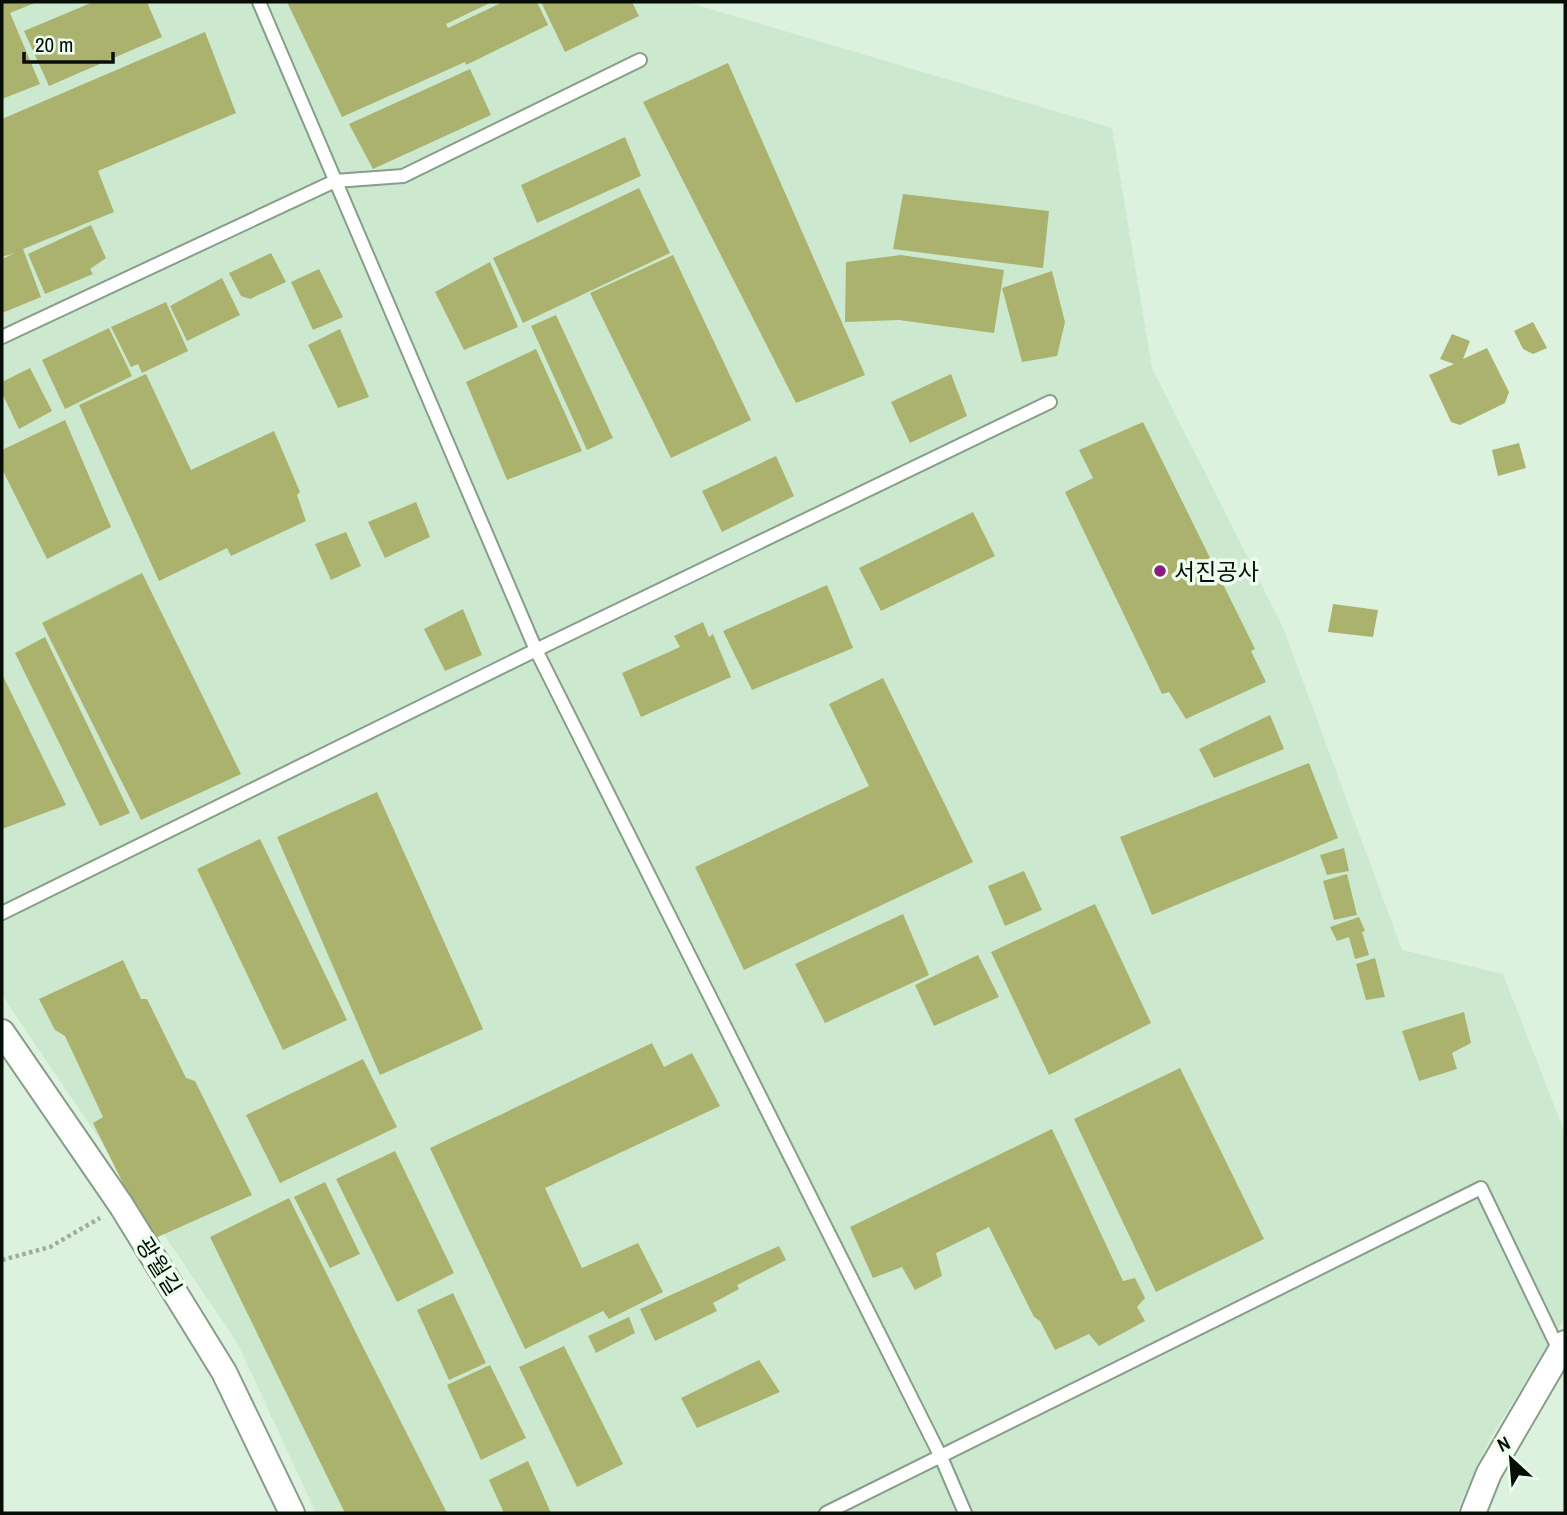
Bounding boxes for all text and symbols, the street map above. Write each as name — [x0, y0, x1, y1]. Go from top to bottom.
scale bar — [24, 21, 114, 65]
text: 20 m — [35, 30, 73, 59]
place label: 서진공사 — [1174, 556, 1259, 587]
marker: 서진공사 — [1152, 563, 1168, 579]
street label: 광월길 — [129, 1231, 189, 1301]
north arrow — [1476, 1424, 1546, 1494]
text: N — [1493, 1430, 1514, 1458]

